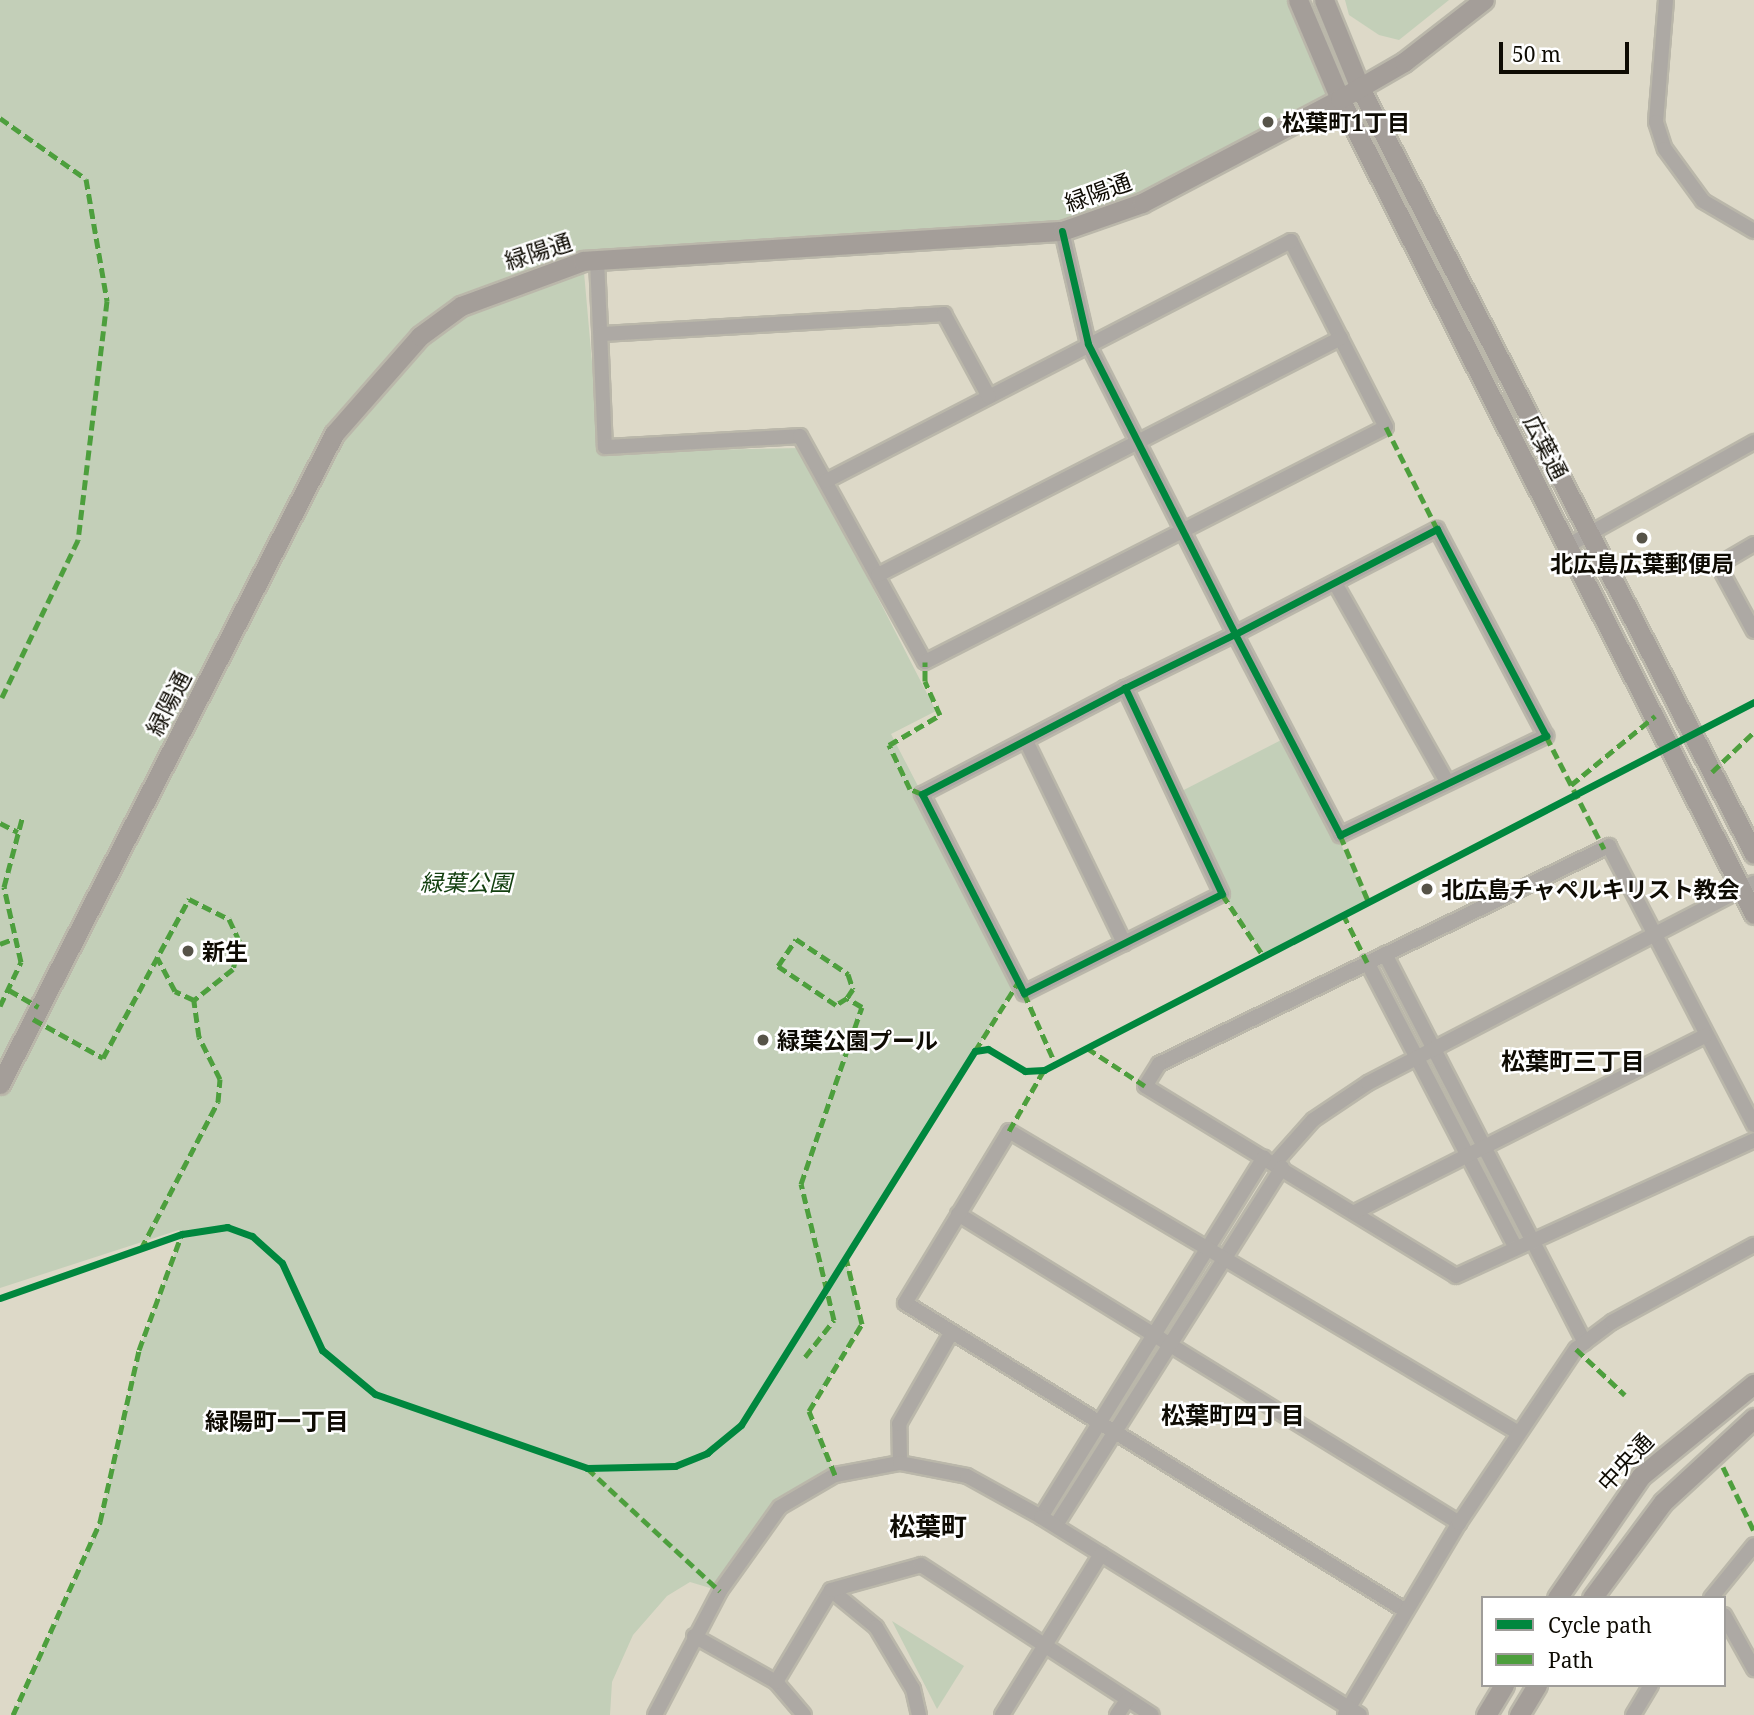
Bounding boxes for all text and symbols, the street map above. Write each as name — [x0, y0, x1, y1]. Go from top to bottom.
scale bar — [1502, 28, 1632, 72]
text: 50 m — [1512, 40, 1561, 68]
place label: 松葉町1丁目 — [1282, 108, 1410, 136]
marker: 松葉町1丁目 — [1260, 114, 1276, 130]
street label: 緑陽通 — [1061, 167, 1135, 217]
street label: 緑陽通 — [501, 227, 575, 275]
street label: 広葉通 — [1518, 410, 1574, 484]
marker: 北広島広葉郵便局 — [1634, 530, 1650, 546]
place label: 北広島広葉郵便局 — [1550, 549, 1734, 577]
street label: 緑陽通 — [140, 666, 196, 740]
park label: 緑葉公園 — [420, 868, 512, 896]
place label: 北広島チャペルキリスト教会 — [1441, 875, 1740, 903]
marker: 北広島チャペルキリスト教会 — [1419, 881, 1435, 897]
place label: 新生 — [202, 937, 248, 965]
marker: 新生 — [180, 943, 196, 959]
place label: 緑葉公園プール — [777, 1026, 938, 1054]
marker: 緑葉公園プール — [755, 1032, 771, 1048]
district label: 松葉町三丁目 — [1501, 1047, 1645, 1075]
district label: 松葉町四丁目 — [1161, 1401, 1305, 1429]
district label: 緑陽町一丁目 — [205, 1407, 349, 1435]
street label: 中央通 — [1591, 1427, 1659, 1497]
district label: 松葉町 — [889, 1511, 967, 1543]
legend — [1481, 1596, 1726, 1687]
text: Cycle path — [1548, 1611, 1652, 1639]
text: Path — [1548, 1646, 1593, 1674]

